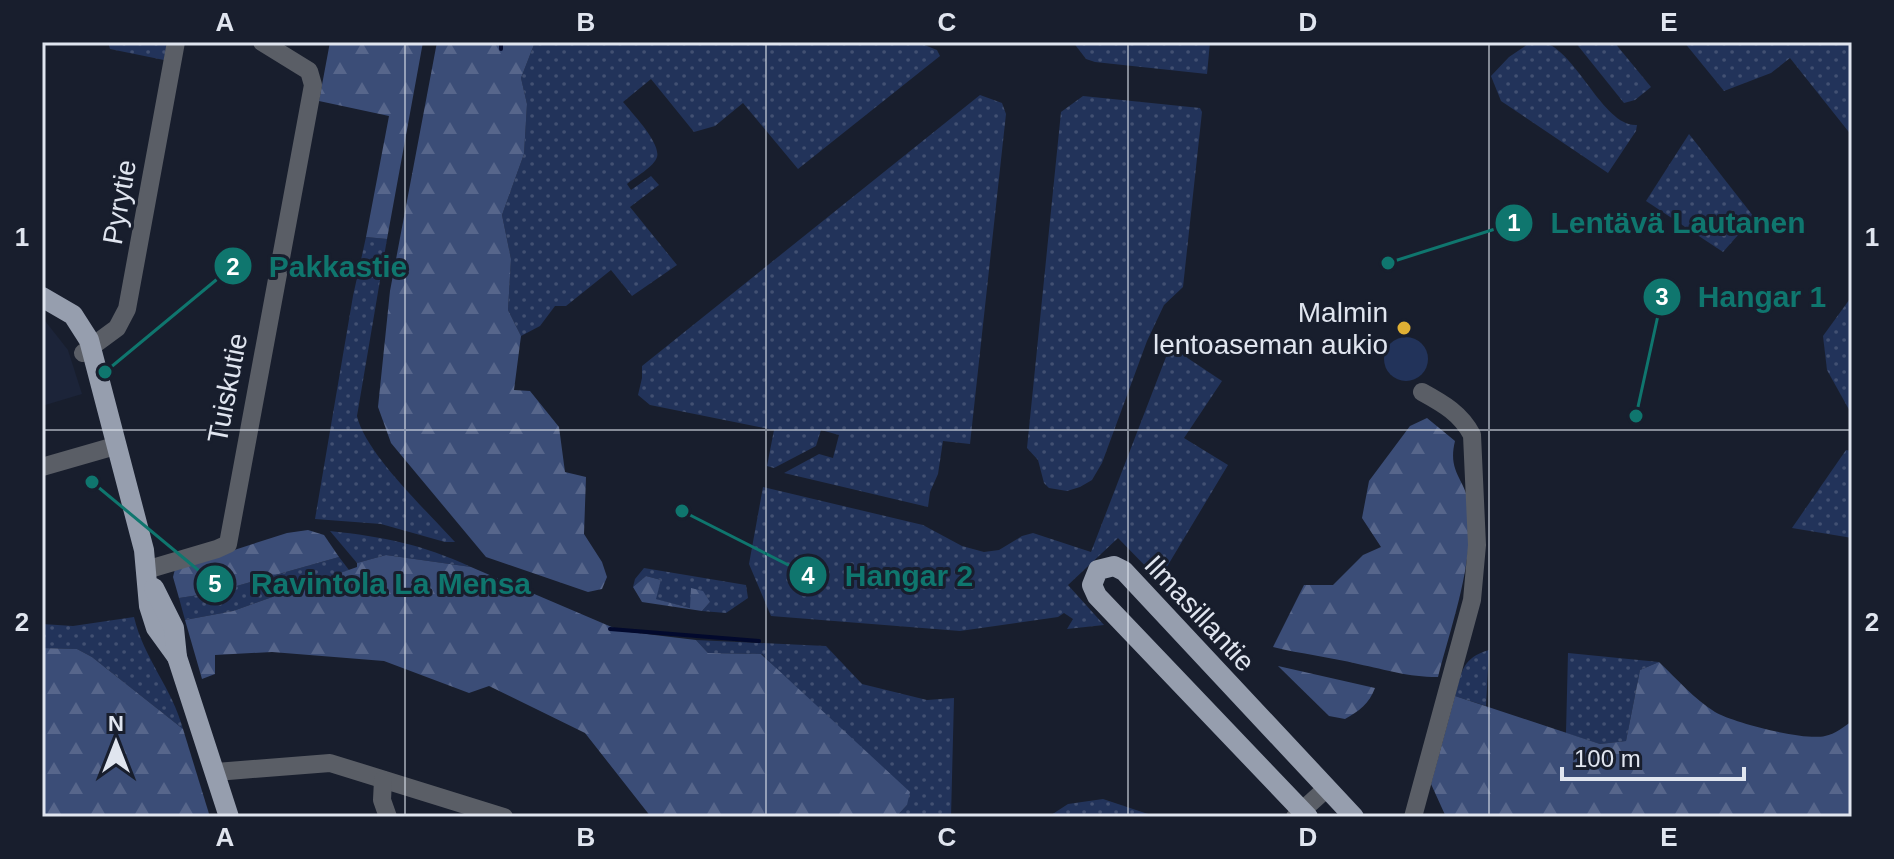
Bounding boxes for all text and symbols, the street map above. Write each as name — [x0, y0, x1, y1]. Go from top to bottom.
text: A — [216, 7, 235, 37]
text: B — [577, 7, 595, 37]
text: C — [938, 7, 957, 37]
text: D — [1299, 7, 1317, 37]
text: E — [1660, 7, 1678, 37]
street label: Pyrytie — [97, 157, 142, 247]
callout: Lentävä Lautanen — [1494, 196, 1821, 250]
text: Lentävä Lautanen — [1550, 206, 1806, 239]
text: 1 — [1507, 209, 1521, 236]
text: 1 — [15, 222, 29, 252]
text: 1 — [1865, 222, 1879, 252]
callout: Pakkastie — [213, 239, 424, 293]
text: Pakkastie — [269, 250, 407, 283]
text: 2 — [226, 253, 240, 280]
callout: Hangar 1 — [1642, 270, 1842, 324]
text: Hangar 1 — [1698, 280, 1826, 313]
text: 3 — [1655, 283, 1669, 310]
place label: Malmin lentoaseman aukio — [1153, 297, 1388, 360]
marker: Malmin lentoaseman aukio — [1395, 319, 1413, 337]
street label: Tuiskutie — [202, 331, 253, 446]
callout: Hangar 2 — [788, 548, 989, 602]
street label: Ilmasillantie — [1138, 549, 1261, 677]
callout: Ravintola La Mensa — [195, 557, 547, 611]
text: Hangar 2 — [845, 559, 973, 592]
text: 4 — [801, 562, 815, 589]
text: Ravintola La Mensa — [251, 567, 531, 600]
text: 5 — [208, 570, 222, 597]
text: 2 — [15, 607, 29, 637]
text: 2 — [1865, 607, 1879, 637]
north arrow — [76, 703, 156, 783]
text: N — [108, 711, 124, 736]
scale bar — [1562, 731, 1744, 781]
text: 100 m — [1574, 745, 1641, 772]
text: A — [216, 822, 235, 852]
text: B — [577, 822, 595, 852]
text: C — [938, 822, 957, 852]
text: D — [1299, 822, 1317, 852]
text: E — [1660, 822, 1678, 852]

